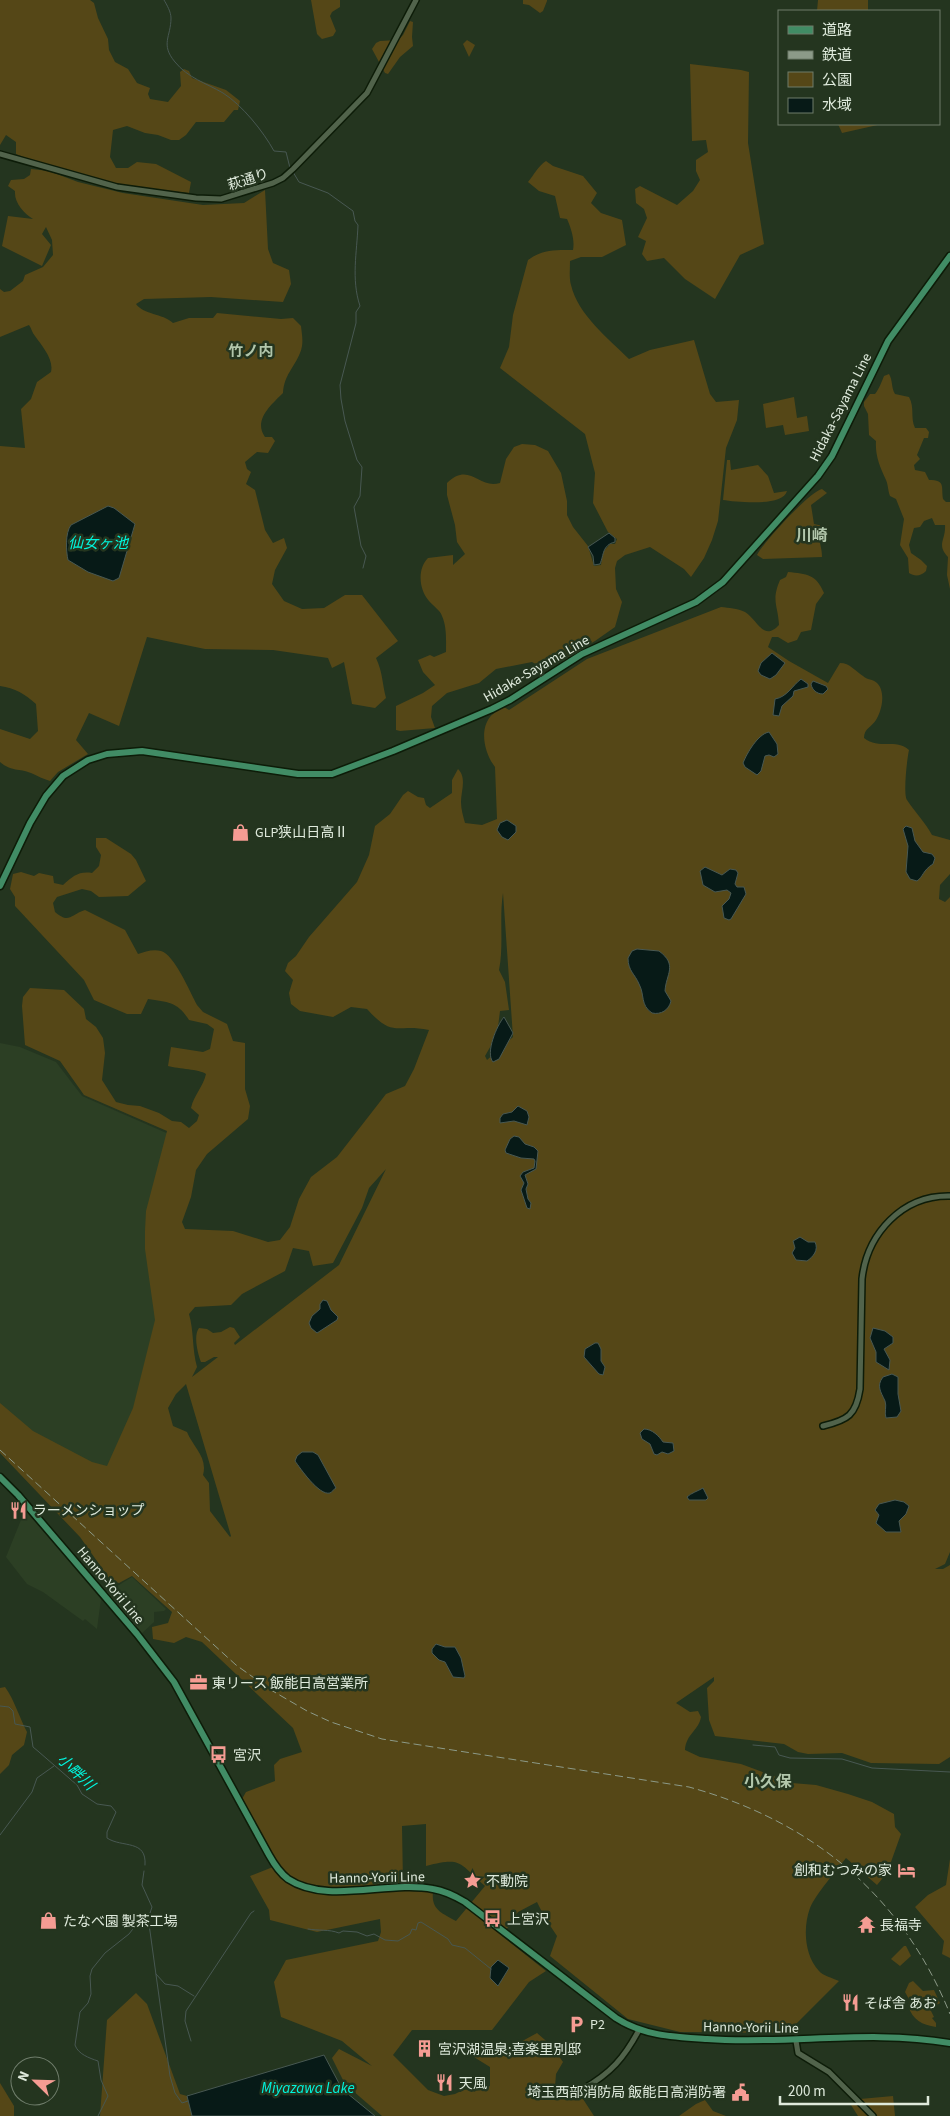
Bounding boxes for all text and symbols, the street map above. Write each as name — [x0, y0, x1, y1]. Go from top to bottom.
legend — [778, 10, 940, 125]
text: 道路 — [822, 20, 852, 41]
text: 鉄道 — [822, 45, 852, 66]
text: 公園 — [822, 70, 852, 91]
text: 水域 — [822, 95, 852, 116]
street label: 萩通り — [225, 164, 271, 196]
district label: 竹ノ内 — [228, 341, 274, 362]
street label: Hidaka-Sayama Line — [805, 350, 877, 465]
district label: 川崎 — [796, 525, 828, 547]
water label: 仙女ヶ池 — [68, 533, 130, 554]
street label: Hidaka-Sayama Line — [480, 630, 593, 707]
shop icon: GLP狭山日高Ⅱ — [231, 822, 251, 842]
place label: GLP狭山日高Ⅱ — [255, 823, 348, 843]
restaurant icon: ラーメンショップ — [9, 1500, 29, 1520]
place label: ラーメンショップ — [33, 1501, 144, 1521]
street label: Hanno-Yorii Line — [72, 1543, 149, 1629]
office icon: 東リース 飯能日高営業所 — [188, 1673, 208, 1693]
place label: 東リース 飯能日高営業所 — [212, 1674, 368, 1694]
bus stop icon: 宮沢 — [209, 1745, 229, 1765]
place label: 宮沢 — [233, 1746, 261, 1766]
water label: 小畔川 — [52, 1749, 101, 1797]
district label: 小久保 — [744, 1771, 792, 1793]
hotel icon: 創和むつみの家 — [896, 1860, 916, 1880]
place label: 創和むつみの家 — [794, 1861, 892, 1881]
street label: Hanno-Yorii Line — [329, 1867, 425, 1889]
place icon: 不動院 — [462, 1871, 482, 1891]
place label: 不動院 — [486, 1872, 528, 1892]
bus stop icon: 上宮沢 — [483, 1909, 503, 1929]
place label: 上宮沢 — [507, 1910, 549, 1930]
shop icon: たなべ園 製茶工場 — [39, 1911, 59, 1931]
place label: たなべ園 製茶工場 — [63, 1912, 178, 1932]
temple icon: 長福寺 — [856, 1915, 876, 1935]
place label: 長福寺 — [880, 1916, 922, 1936]
restaurant icon: そば舎 あお — [840, 1993, 860, 2013]
place label: そば舎 あお — [864, 1994, 937, 2014]
parking icon: P2 — [566, 2014, 586, 2034]
place label: P2 — [590, 2015, 605, 2035]
street label: Hanno-Yorii Line — [703, 2017, 799, 2039]
building icon: 宮沢湖温泉;喜楽里別邸 — [414, 2039, 434, 2059]
place label: 宮沢湖温泉;喜楽里別邸 — [438, 2040, 582, 2060]
north arrow — [10, 2056, 60, 2106]
text: N — [13, 2068, 35, 2085]
restaurant icon: 天風 — [435, 2073, 455, 2093]
place label: 天風 — [459, 2074, 487, 2094]
scale bar — [780, 2074, 928, 2106]
water label: Miyazawa Lake — [261, 2078, 355, 2099]
text: 200 m — [788, 2081, 826, 2102]
public building icon: 埼玉西部消防局 飯能日高消防署 — [730, 2082, 750, 2102]
place label: 埼玉西部消防局 飯能日高消防署 — [527, 2083, 726, 2103]

